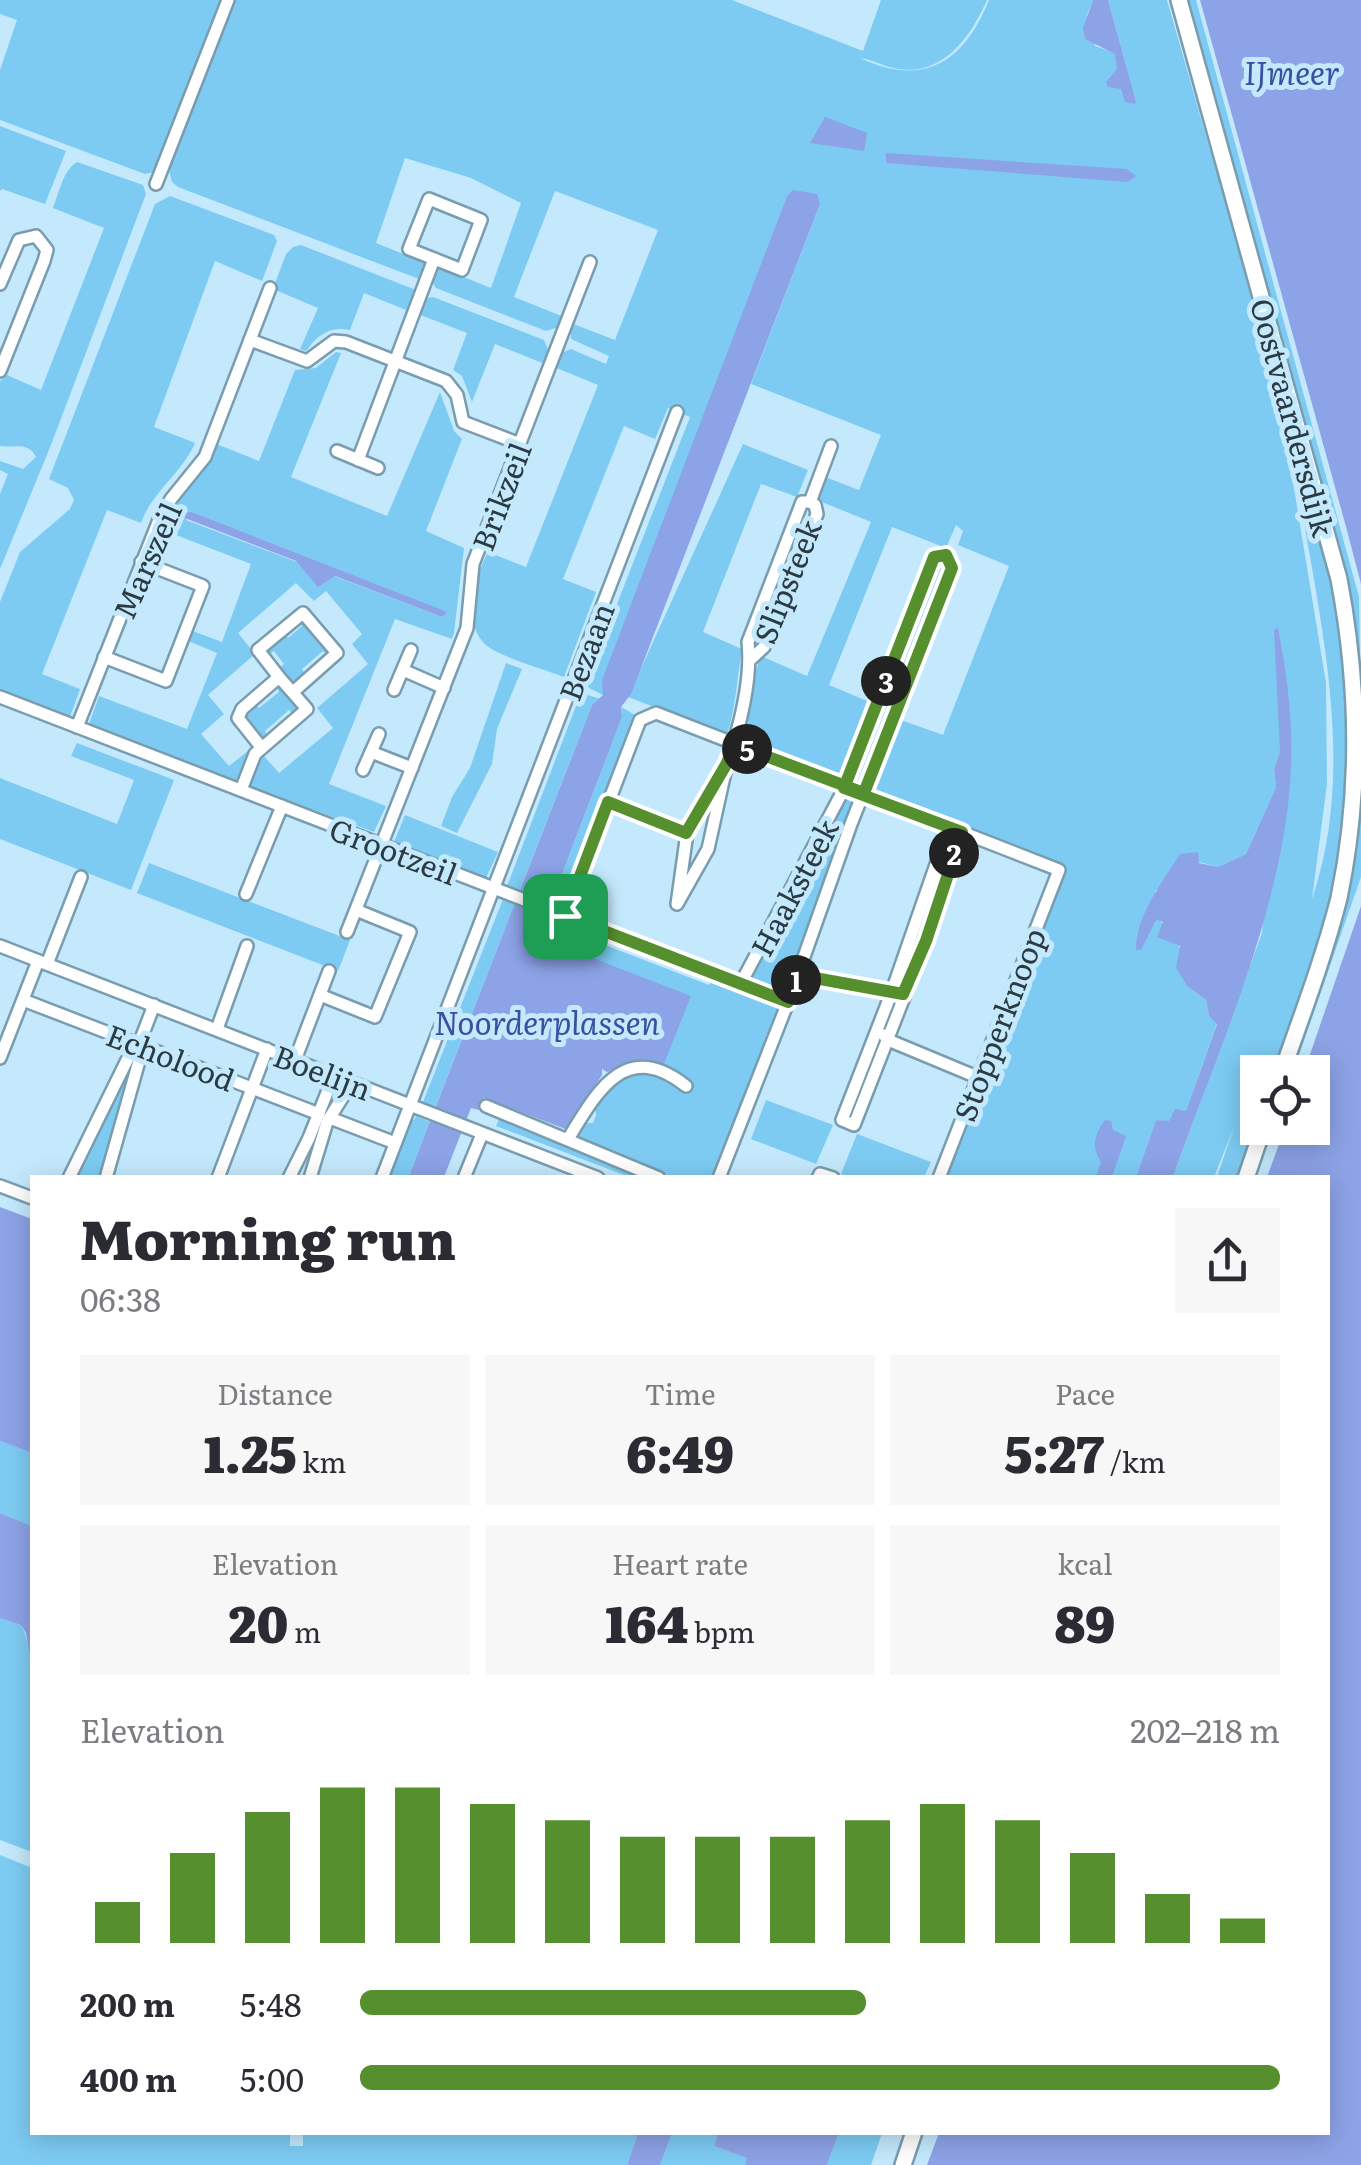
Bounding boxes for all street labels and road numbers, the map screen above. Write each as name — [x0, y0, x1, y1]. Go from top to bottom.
street label: Oostvaardersdijk — [1241, 293, 1347, 542]
street label: Brikzeil — [459, 436, 541, 556]
street label: Marszeil — [101, 495, 191, 625]
street label: Slipsteek — [741, 512, 831, 650]
street label: Bezaan — [546, 596, 624, 706]
street label: Grootzeil — [324, 806, 464, 894]
street label: Haaksteek — [738, 810, 848, 964]
street label: Stopperknoop — [941, 921, 1055, 1127]
street label: Echolood — [101, 1011, 241, 1101]
street label: Boelijn — [268, 1032, 378, 1110]

